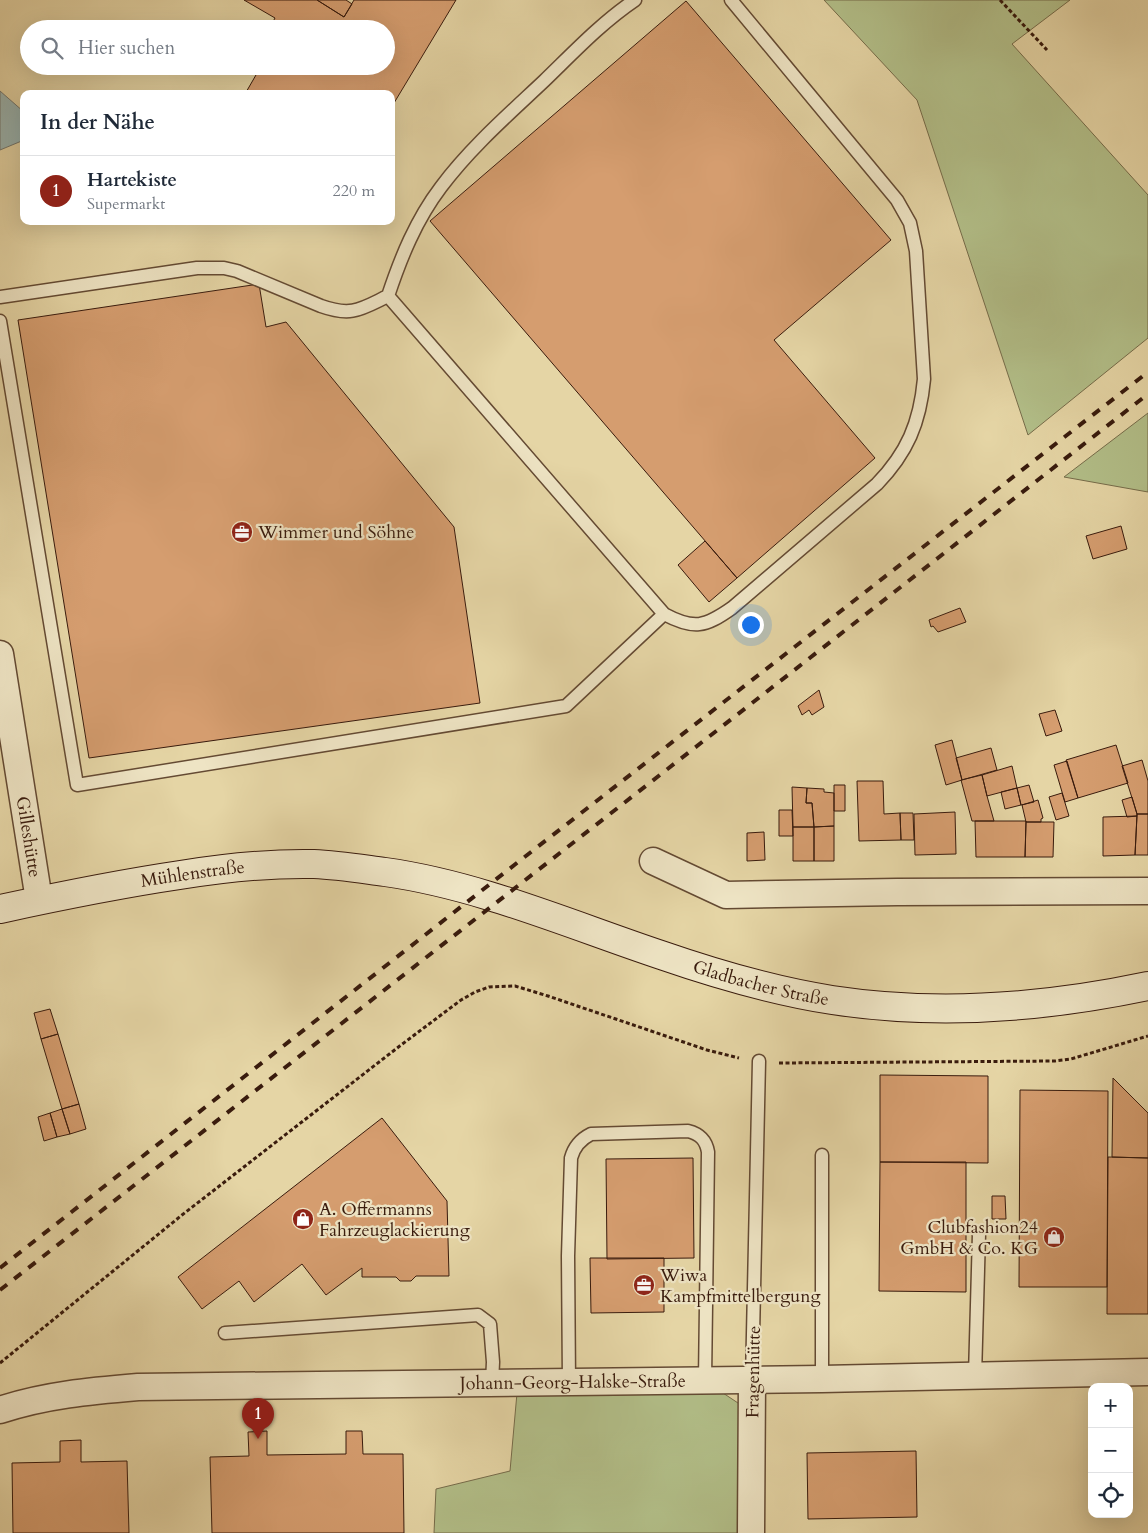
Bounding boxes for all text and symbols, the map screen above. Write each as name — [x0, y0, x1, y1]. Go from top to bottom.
search box — [20, 20, 395, 75]
icon: search — [38, 34, 66, 62]
text: Hier suchen — [78, 35, 175, 61]
text: In der Nähe — [40, 108, 155, 137]
text: Hartekiste — [87, 167, 177, 193]
text: 1 — [52, 180, 60, 202]
text: 220 m — [333, 180, 375, 202]
text: Supermarkt — [87, 193, 165, 215]
office icon: Wimmer und Söhne — [230, 520, 254, 544]
place label: Wimmer und Söhne — [257, 520, 415, 545]
your location — [738, 612, 764, 638]
street label: Gilleshütte — [10, 794, 47, 879]
street label: Mühlenstraße — [139, 855, 246, 894]
street label: Gladbacher Straße — [690, 954, 831, 1012]
place label: A. Offermanns Fahrzeuglackierung — [319, 1197, 471, 1243]
shop icon: A. Offermanns Fahrzeuglackierung — [291, 1207, 315, 1231]
place label: Clubfashion24 GmbH & Co. KG — [900, 1215, 1038, 1261]
shop icon: Clubfashion24 GmbH & Co. KG — [1042, 1225, 1066, 1249]
place label: Wiwa Kampfmittelbergung — [659, 1263, 821, 1309]
office icon: Wiwa Kampfmittelbergung — [632, 1273, 656, 1297]
street label: Fragenhütte — [740, 1326, 767, 1418]
street label: Johann-Georg-Halske-Straße — [457, 1369, 686, 1396]
map controls — [1088, 1383, 1133, 1518]
button: + — [1088, 1383, 1133, 1428]
pin: 1 — [242, 1398, 274, 1439]
button: − — [1088, 1428, 1133, 1473]
button: locate — [1088, 1473, 1133, 1518]

